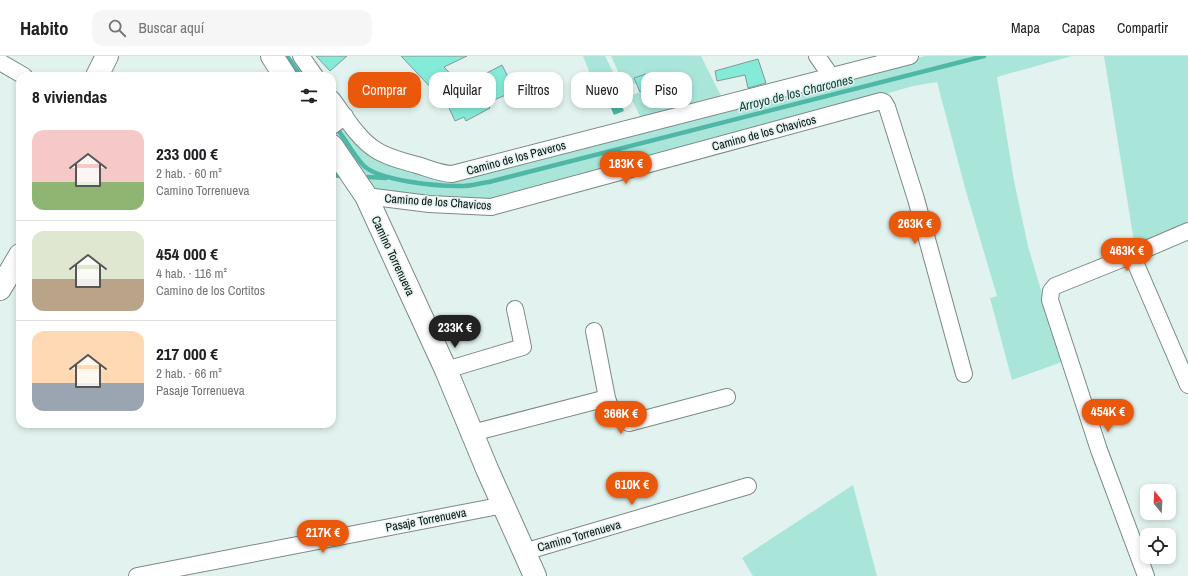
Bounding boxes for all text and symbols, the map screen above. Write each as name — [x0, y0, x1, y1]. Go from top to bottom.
search box — [92, 10, 372, 46]
text: Habito — [20, 15, 68, 41]
icon: search — [106, 17, 128, 39]
text: Buscar aquí — [138, 17, 204, 38]
text: Mapa — [1011, 19, 1040, 37]
text: Capas — [1062, 19, 1095, 37]
text: Compartir — [1117, 19, 1168, 37]
water label: Arroyo de los Charcones — [736, 71, 855, 116]
chip: Comprar — [348, 72, 421, 108]
chip: Alquilar — [429, 72, 496, 108]
chip: Filtros — [504, 72, 563, 108]
chip: Nuevo — [571, 72, 633, 108]
chip: Piso — [641, 72, 692, 108]
text: 8 viviendas — [32, 85, 107, 108]
icon: filters — [298, 85, 320, 107]
street label: Camino de los Chavicos — [710, 111, 818, 155]
street label: Camino de los Paveros — [465, 137, 568, 179]
text: 233 000 € — [156, 142, 218, 165]
icon: home — [64, 146, 112, 194]
pin: 183K € — [593, 151, 659, 185]
text: 183K € — [609, 155, 643, 172]
text: 2 hab. · 60 m² — [156, 165, 222, 182]
text: Camino Torrenueva — [156, 182, 249, 199]
street label: Camino de los Chavicos — [384, 190, 492, 214]
pin: 263K € — [882, 211, 948, 245]
street label: Camino Torrenueva — [368, 214, 419, 299]
text: 263K € — [898, 215, 932, 232]
pin: 463K € — [1094, 238, 1160, 272]
text: 454 000 € — [156, 242, 218, 265]
text: 463K € — [1110, 242, 1144, 259]
icon: home — [64, 247, 112, 295]
text: 4 hab. · 116 m² — [156, 265, 227, 282]
text: Camino de los Cortitos — [156, 282, 265, 299]
pin: 233K € — [422, 315, 488, 349]
text: 233K € — [438, 319, 472, 336]
text: 217 000 € — [156, 342, 218, 365]
icon: home — [64, 347, 112, 395]
text: 2 hab. · 66 m² — [156, 365, 222, 382]
text: Pasaje Torrenueva — [156, 382, 245, 399]
pin: 454K € — [1075, 399, 1141, 433]
pin: 366K € — [588, 401, 654, 435]
text: 454K € — [1091, 403, 1125, 420]
text: 366K € — [604, 405, 638, 422]
pin: 610K € — [599, 472, 665, 506]
text: 610K € — [615, 476, 649, 493]
north arrow — [1140, 484, 1176, 520]
map controls — [1140, 484, 1176, 564]
street label: Pasaje Torrenueva — [384, 504, 468, 536]
street label: Camino Torrenueva — [535, 516, 623, 556]
pin: 217K € — [290, 520, 356, 554]
text: 217K € — [306, 524, 340, 541]
button: locate — [1140, 528, 1176, 564]

